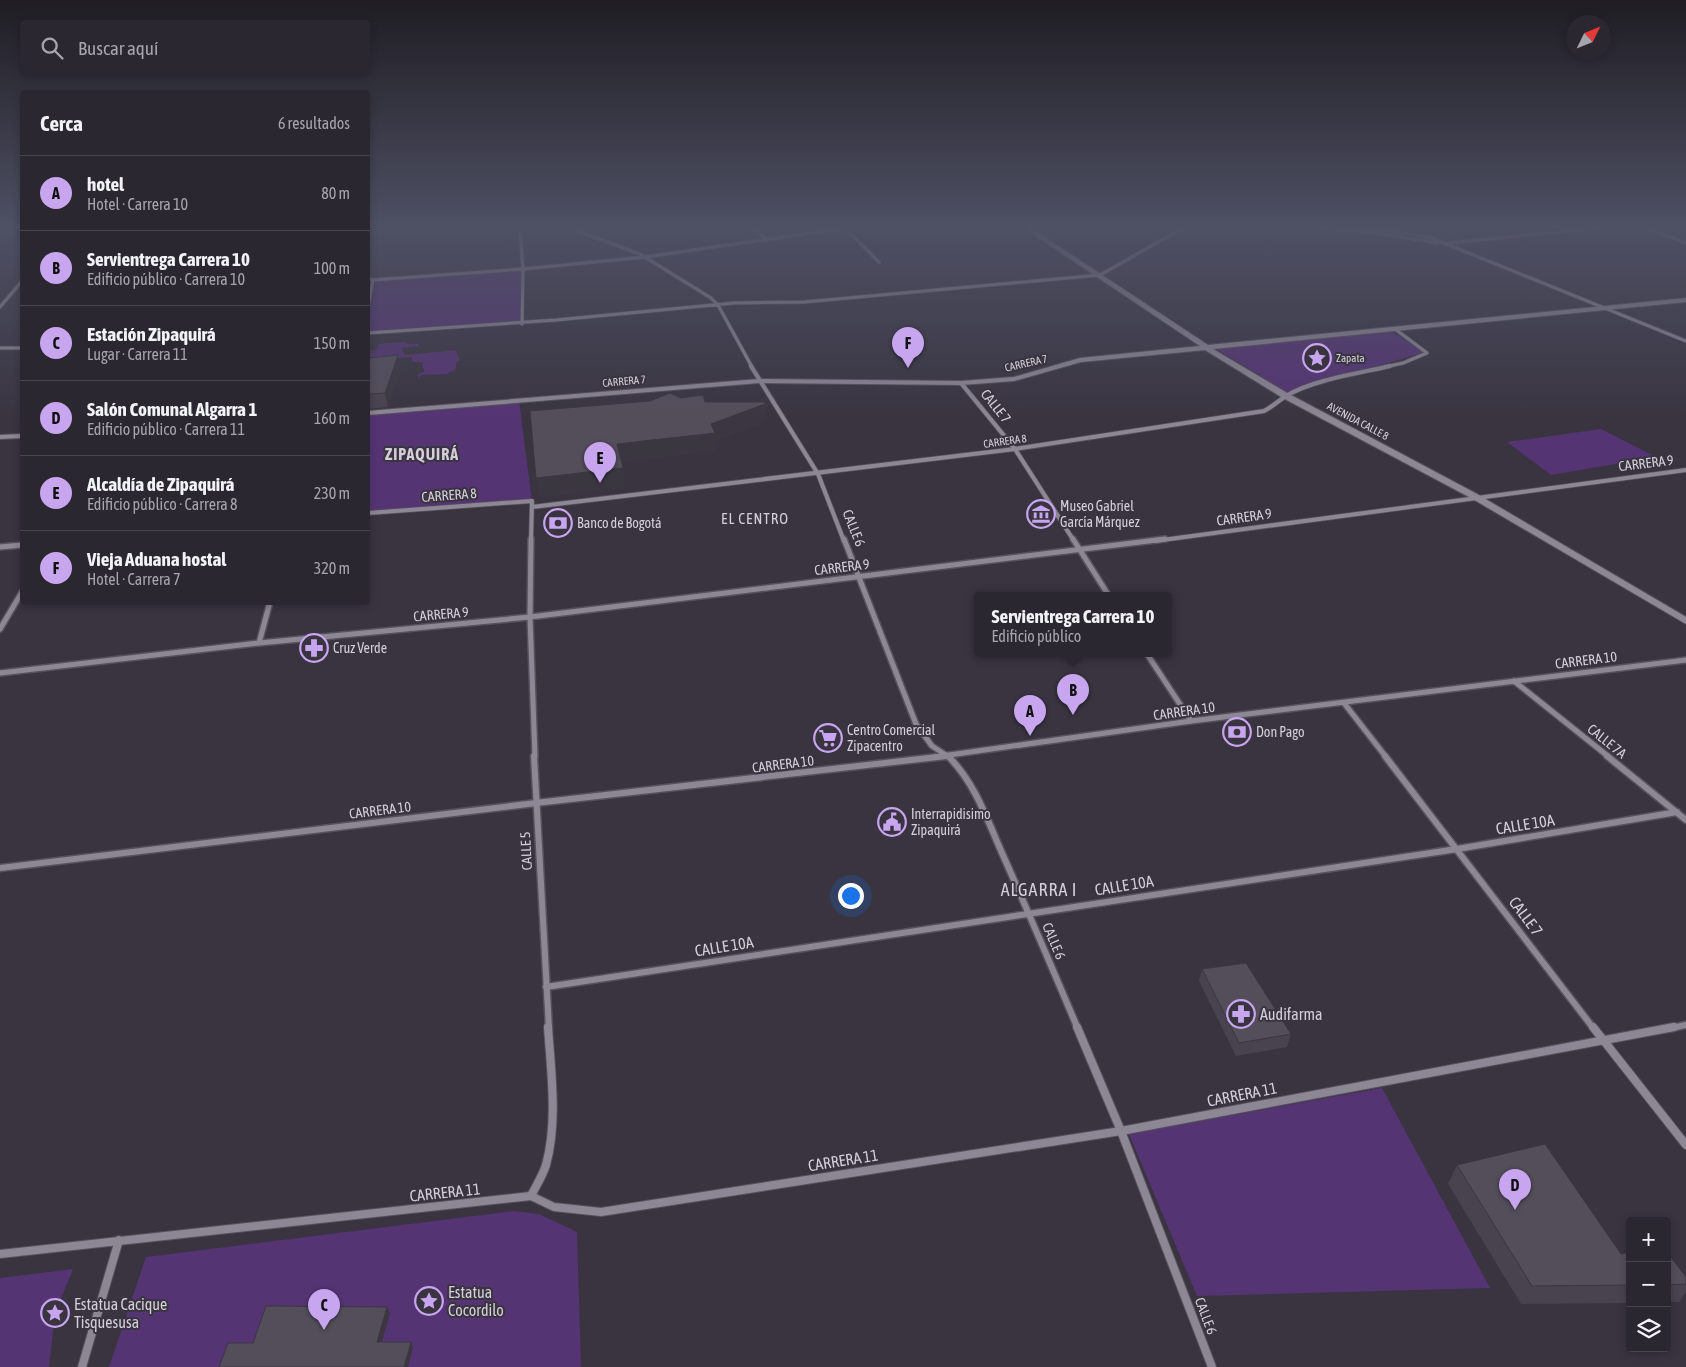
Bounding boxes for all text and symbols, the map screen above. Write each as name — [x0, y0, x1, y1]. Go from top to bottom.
north arrow — [1566, 15, 1611, 60]
search box — [20, 20, 370, 75]
icon: search — [38, 34, 66, 62]
text: Buscar aquí — [78, 37, 158, 59]
text: Cerca — [40, 111, 83, 135]
text: 6 resultados — [278, 114, 350, 132]
text: hotel — [87, 173, 124, 195]
text: A — [52, 184, 60, 202]
text: 80 m — [321, 184, 350, 202]
text: Hotel · Carrera 10 — [87, 195, 188, 213]
text: Servientrega Carrera 10 — [87, 248, 250, 270]
text: B — [52, 259, 60, 277]
text: 100 m — [314, 259, 350, 277]
text: Edificio público · Carrera 10 — [87, 270, 245, 288]
text: Estación Zipaquirá — [87, 323, 216, 345]
pin: F — [892, 327, 924, 368]
text: C — [52, 334, 60, 352]
text: 150 m — [314, 334, 350, 352]
place icon: Zapata — [1302, 343, 1332, 373]
text: Lugar · Carrera 11 — [87, 345, 188, 363]
street label: CARRERA 7 — [1003, 352, 1049, 374]
place label: Zapata — [1336, 352, 1365, 364]
street label: CARRERA 7 — [602, 373, 646, 389]
street label: CALLE 7 — [978, 386, 1014, 426]
text: Salón Comunal Algarra 1 — [87, 398, 257, 420]
street label: AVENIDA CALLE 8 — [1325, 400, 1391, 442]
text: D — [52, 409, 60, 427]
text: 160 m — [314, 409, 350, 427]
text: Edificio público · Carrera 11 — [87, 420, 245, 438]
street label: CARRERA 8 — [983, 432, 1027, 450]
pin: E — [584, 442, 616, 483]
district label: ZIPAQUIRÁ — [385, 445, 459, 463]
street label: CARRERA 9 — [1617, 452, 1675, 474]
text: Alcaldía de Zipaquirá — [87, 473, 234, 495]
text: E — [53, 484, 59, 502]
text: 230 m — [314, 484, 350, 502]
street label: CARRERA 8 — [421, 485, 478, 505]
text: Edificio público · Carrera 8 — [87, 495, 237, 513]
place label: Museo Gabriel García Márquez — [1060, 498, 1140, 530]
museum icon: Museo Gabriel García Márquez — [1026, 499, 1056, 529]
street label: CARRERA 9 — [1215, 505, 1273, 529]
street label: CALLE 6 — [839, 507, 869, 549]
bank icon: Banco de Bogotá — [543, 508, 573, 538]
district label: EL CENTRO — [721, 510, 789, 527]
place label: Banco de Bogotá — [577, 515, 662, 531]
text: Vieja Aduana hostal — [87, 548, 226, 570]
street label: CARRERA 9 — [813, 556, 871, 578]
text: F — [53, 559, 59, 577]
text: 320 m — [314, 559, 350, 577]
text: Hotel · Carrera 7 — [87, 570, 180, 588]
popup — [974, 592, 1172, 657]
street label: CARRERA 9 — [413, 604, 469, 624]
text: Servientrega Carrera 10 — [992, 605, 1154, 627]
text: Edificio público — [992, 627, 1081, 645]
pharmacy icon: Cruz Verde — [299, 633, 329, 663]
place label: Cruz Verde — [333, 640, 387, 656]
street label: CARRERA 10 — [1554, 648, 1618, 672]
pin: B — [1057, 674, 1089, 715]
pin: A — [1014, 695, 1046, 736]
street label: CARRERA 10 — [1152, 699, 1216, 723]
bank icon: Don Pago — [1222, 717, 1252, 747]
street label: CALLE 7A — [1584, 721, 1630, 762]
place label: Centro Comercial Zipacentro — [847, 722, 935, 754]
supermarket icon: Centro Comercial Zipacentro — [813, 723, 843, 753]
place label: Don Pago — [1256, 724, 1305, 740]
street label: CARRERA 10 — [751, 752, 815, 776]
street label: CARRERA 10 — [348, 798, 412, 822]
place label: Interrapidisimo Zipaquirá — [911, 806, 991, 838]
public building icon: Interrapidisimo Zipaquirá — [877, 807, 907, 837]
street label: CALLE 10A — [1494, 810, 1556, 838]
street label: CALLE 5 — [517, 831, 535, 871]
street label: CALLE 10A — [1093, 871, 1155, 899]
district label: ALGARRA I — [1001, 879, 1077, 900]
your location — [838, 883, 864, 909]
street label: CALLE 7 — [1506, 893, 1546, 939]
street label: CALLE 6 — [1039, 920, 1069, 962]
street label: CALLE 10A — [693, 932, 755, 960]
pharmacy icon: Audifarma — [1226, 999, 1256, 1029]
place label: Audifarma — [1260, 1005, 1322, 1023]
street label: CARRERA 11 — [1205, 1078, 1279, 1110]
street label: CARRERA 11 — [807, 1146, 879, 1174]
pin: D — [1499, 1169, 1531, 1210]
street label: CARRERA 11 — [409, 1179, 481, 1205]
map controls — [1626, 1217, 1671, 1352]
button: + — [1626, 1217, 1671, 1262]
button: − — [1626, 1262, 1671, 1307]
place label: Estatua Cocordilo — [448, 1283, 504, 1319]
place icon: Estatua Cocordilo — [414, 1286, 444, 1316]
pin: C — [308, 1289, 340, 1330]
place label: Estatua Cacique Tisquesusa — [74, 1295, 167, 1332]
street label: CALLE 6 — [1192, 1295, 1221, 1337]
place icon: Estatua Cacique Tisquesusa — [40, 1298, 70, 1328]
button: layers — [1626, 1307, 1671, 1352]

